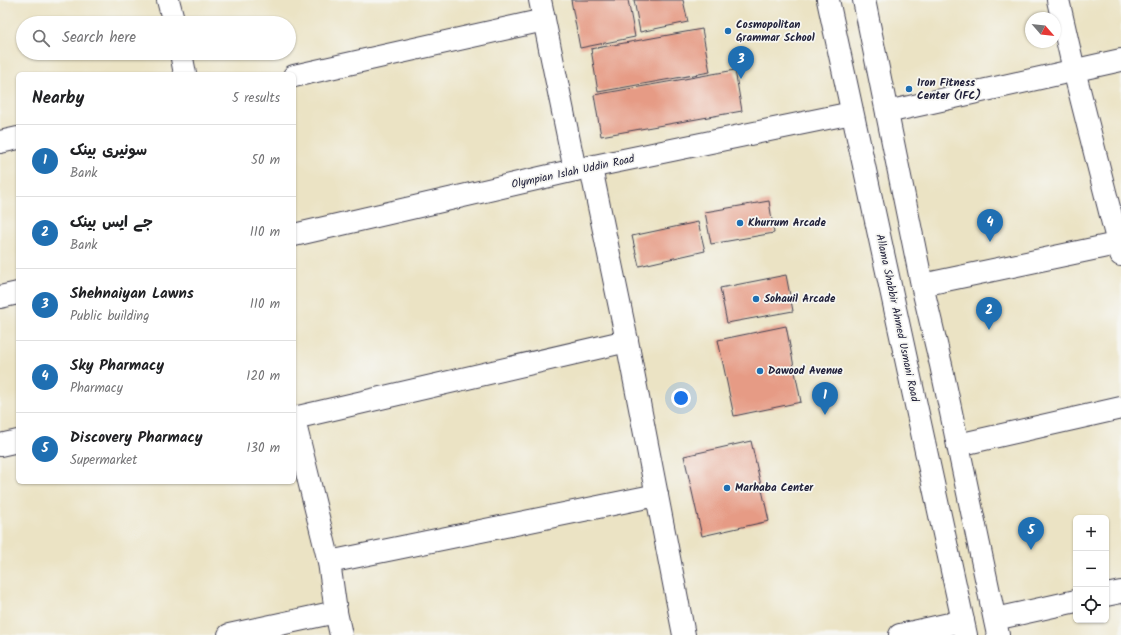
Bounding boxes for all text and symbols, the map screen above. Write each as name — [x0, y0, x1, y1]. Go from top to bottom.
north arrow — [1025, 12, 1061, 48]
search box — [16, 16, 296, 60]
place label: Cosmopolitan Grammar School — [736, 16, 815, 47]
text: Search here — [62, 26, 136, 50]
marker: Cosmopolitan Grammar School — [723, 26, 733, 36]
icon: search — [30, 27, 52, 49]
pin: 3 — [728, 46, 754, 79]
place label: Iron Fitness Center (IFC) — [917, 74, 981, 105]
marker: Iron Fitness Center (IFC) — [904, 84, 914, 94]
text: Nearby — [32, 85, 84, 112]
text: 5 results — [232, 88, 280, 109]
text: سونیری بینک — [70, 139, 147, 163]
text: 1 — [43, 150, 47, 171]
text: 50 m — [251, 150, 280, 171]
street label: Olympian Islah Uddin Road — [510, 150, 637, 194]
text: Bank — [70, 163, 97, 184]
pin: 4 — [977, 209, 1003, 242]
text: جے ایس بینک — [70, 211, 153, 235]
place label: Khurrum Arcade — [748, 214, 827, 232]
marker: Khurrum Arcade — [735, 218, 745, 228]
text: 2 — [41, 222, 49, 243]
text: 110 m — [250, 222, 280, 243]
street label: Allama Shabbir Ahmed Usmani Road — [870, 232, 924, 404]
text: Bank — [70, 235, 97, 256]
text: Shehnaiyan Lawns — [70, 282, 194, 306]
place label: Sohauil Arcade — [764, 290, 836, 308]
text: 3 — [41, 294, 49, 315]
text: 110 m — [250, 294, 280, 315]
marker: Sohauil Arcade — [751, 294, 761, 304]
pin: 2 — [976, 297, 1002, 330]
text: Public building — [70, 306, 149, 327]
text: Sky Pharmacy — [70, 354, 164, 378]
place label: Dawood Avenue — [768, 362, 843, 380]
text: 4 — [41, 366, 49, 387]
text: 120 m — [246, 366, 280, 387]
marker: Dawood Avenue — [755, 366, 765, 376]
text: Pharmacy — [70, 378, 123, 399]
pin: 1 — [812, 382, 838, 415]
your location — [671, 388, 691, 408]
text: Discovery Pharmacy — [70, 426, 203, 450]
text: 5 — [42, 438, 48, 459]
text: 130 m — [246, 438, 280, 459]
text: Supermarket — [70, 450, 137, 471]
place label: Marhaba Center — [735, 479, 814, 497]
marker: Marhaba Center — [722, 483, 732, 493]
map controls — [1073, 515, 1109, 623]
button: + — [1073, 515, 1109, 551]
pin: 5 — [1018, 517, 1044, 550]
button: − — [1073, 551, 1109, 587]
button: locate — [1073, 587, 1109, 623]

